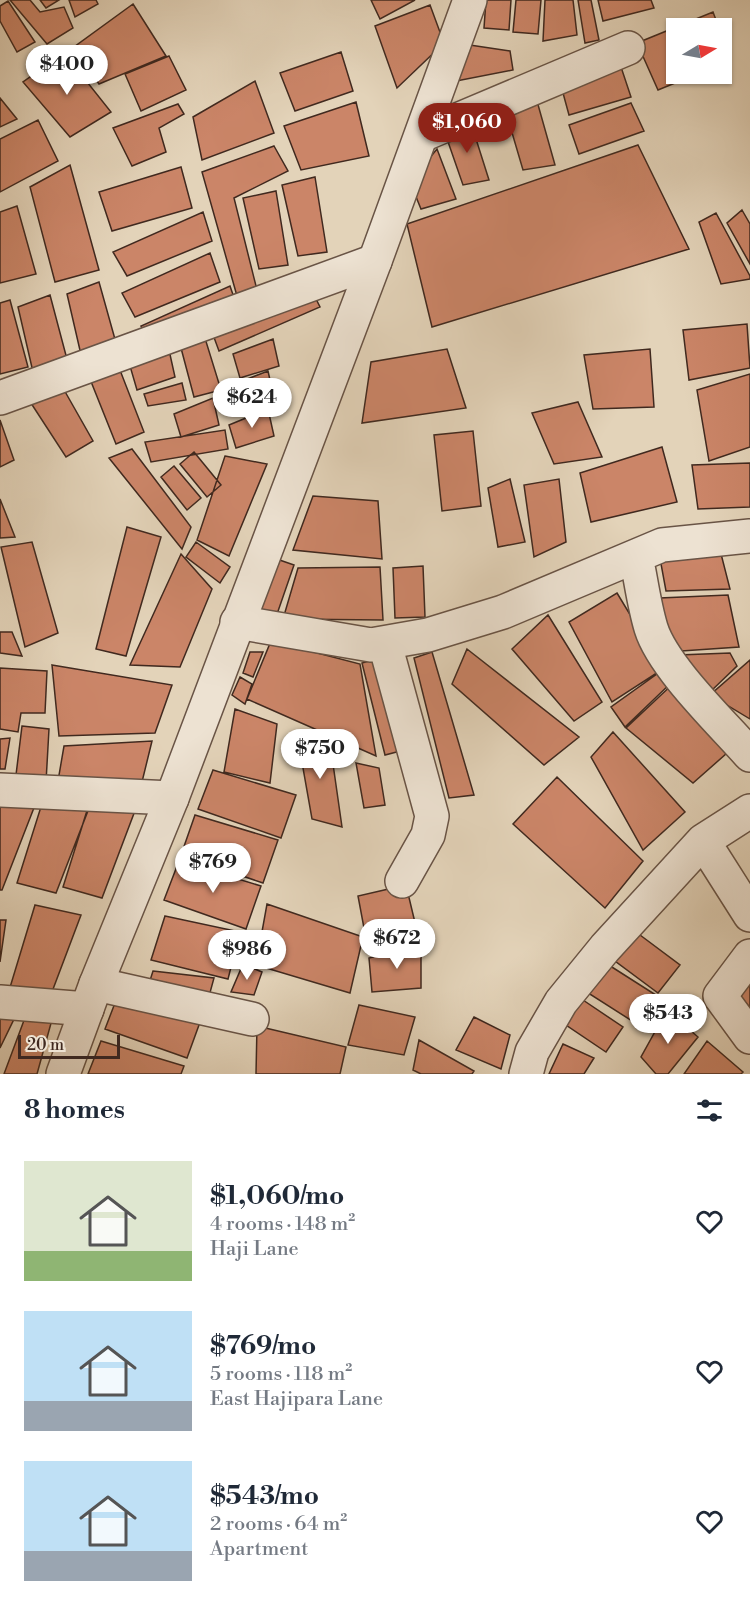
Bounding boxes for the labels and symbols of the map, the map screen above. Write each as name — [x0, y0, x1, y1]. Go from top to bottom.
north arrow — [666, 18, 732, 84]
pin: $400 — [31, 45, 103, 96]
pin: $1,060 — [418, 103, 516, 154]
pin: $624 — [216, 378, 288, 429]
pin: $750 — [284, 729, 356, 780]
pin: $769 — [177, 843, 249, 894]
pin: $672 — [361, 919, 433, 970]
pin: $986 — [211, 930, 283, 981]
pin: $543 — [632, 994, 704, 1045]
scale bar — [18, 1032, 120, 1060]

